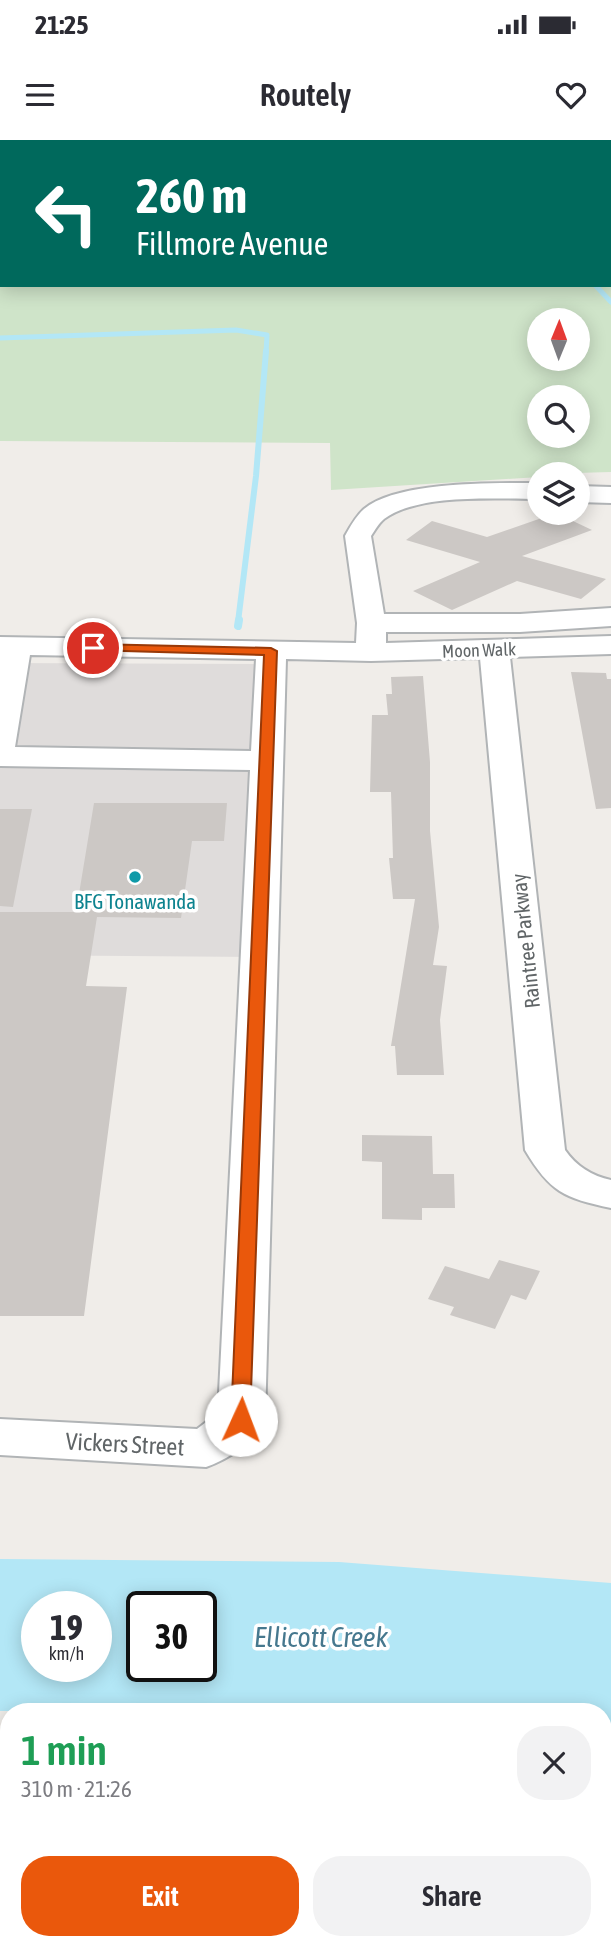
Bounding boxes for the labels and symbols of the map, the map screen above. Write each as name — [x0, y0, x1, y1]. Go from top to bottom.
north arrow — [527, 308, 590, 371]
pin — [63, 618, 123, 678]
street label: Moon Walk — [442, 638, 516, 662]
marker: BFG Tonawanda — [127, 869, 143, 885]
street label: Raintree Parkway — [506, 872, 544, 1009]
place label: BFG Tonawanda — [74, 889, 196, 913]
position arrow — [204, 1383, 278, 1457]
street label: Vickers Street — [65, 1427, 185, 1461]
speed limit sign: 30 — [126, 1591, 217, 1682]
water label: Ellicott Creek — [254, 1621, 389, 1653]

